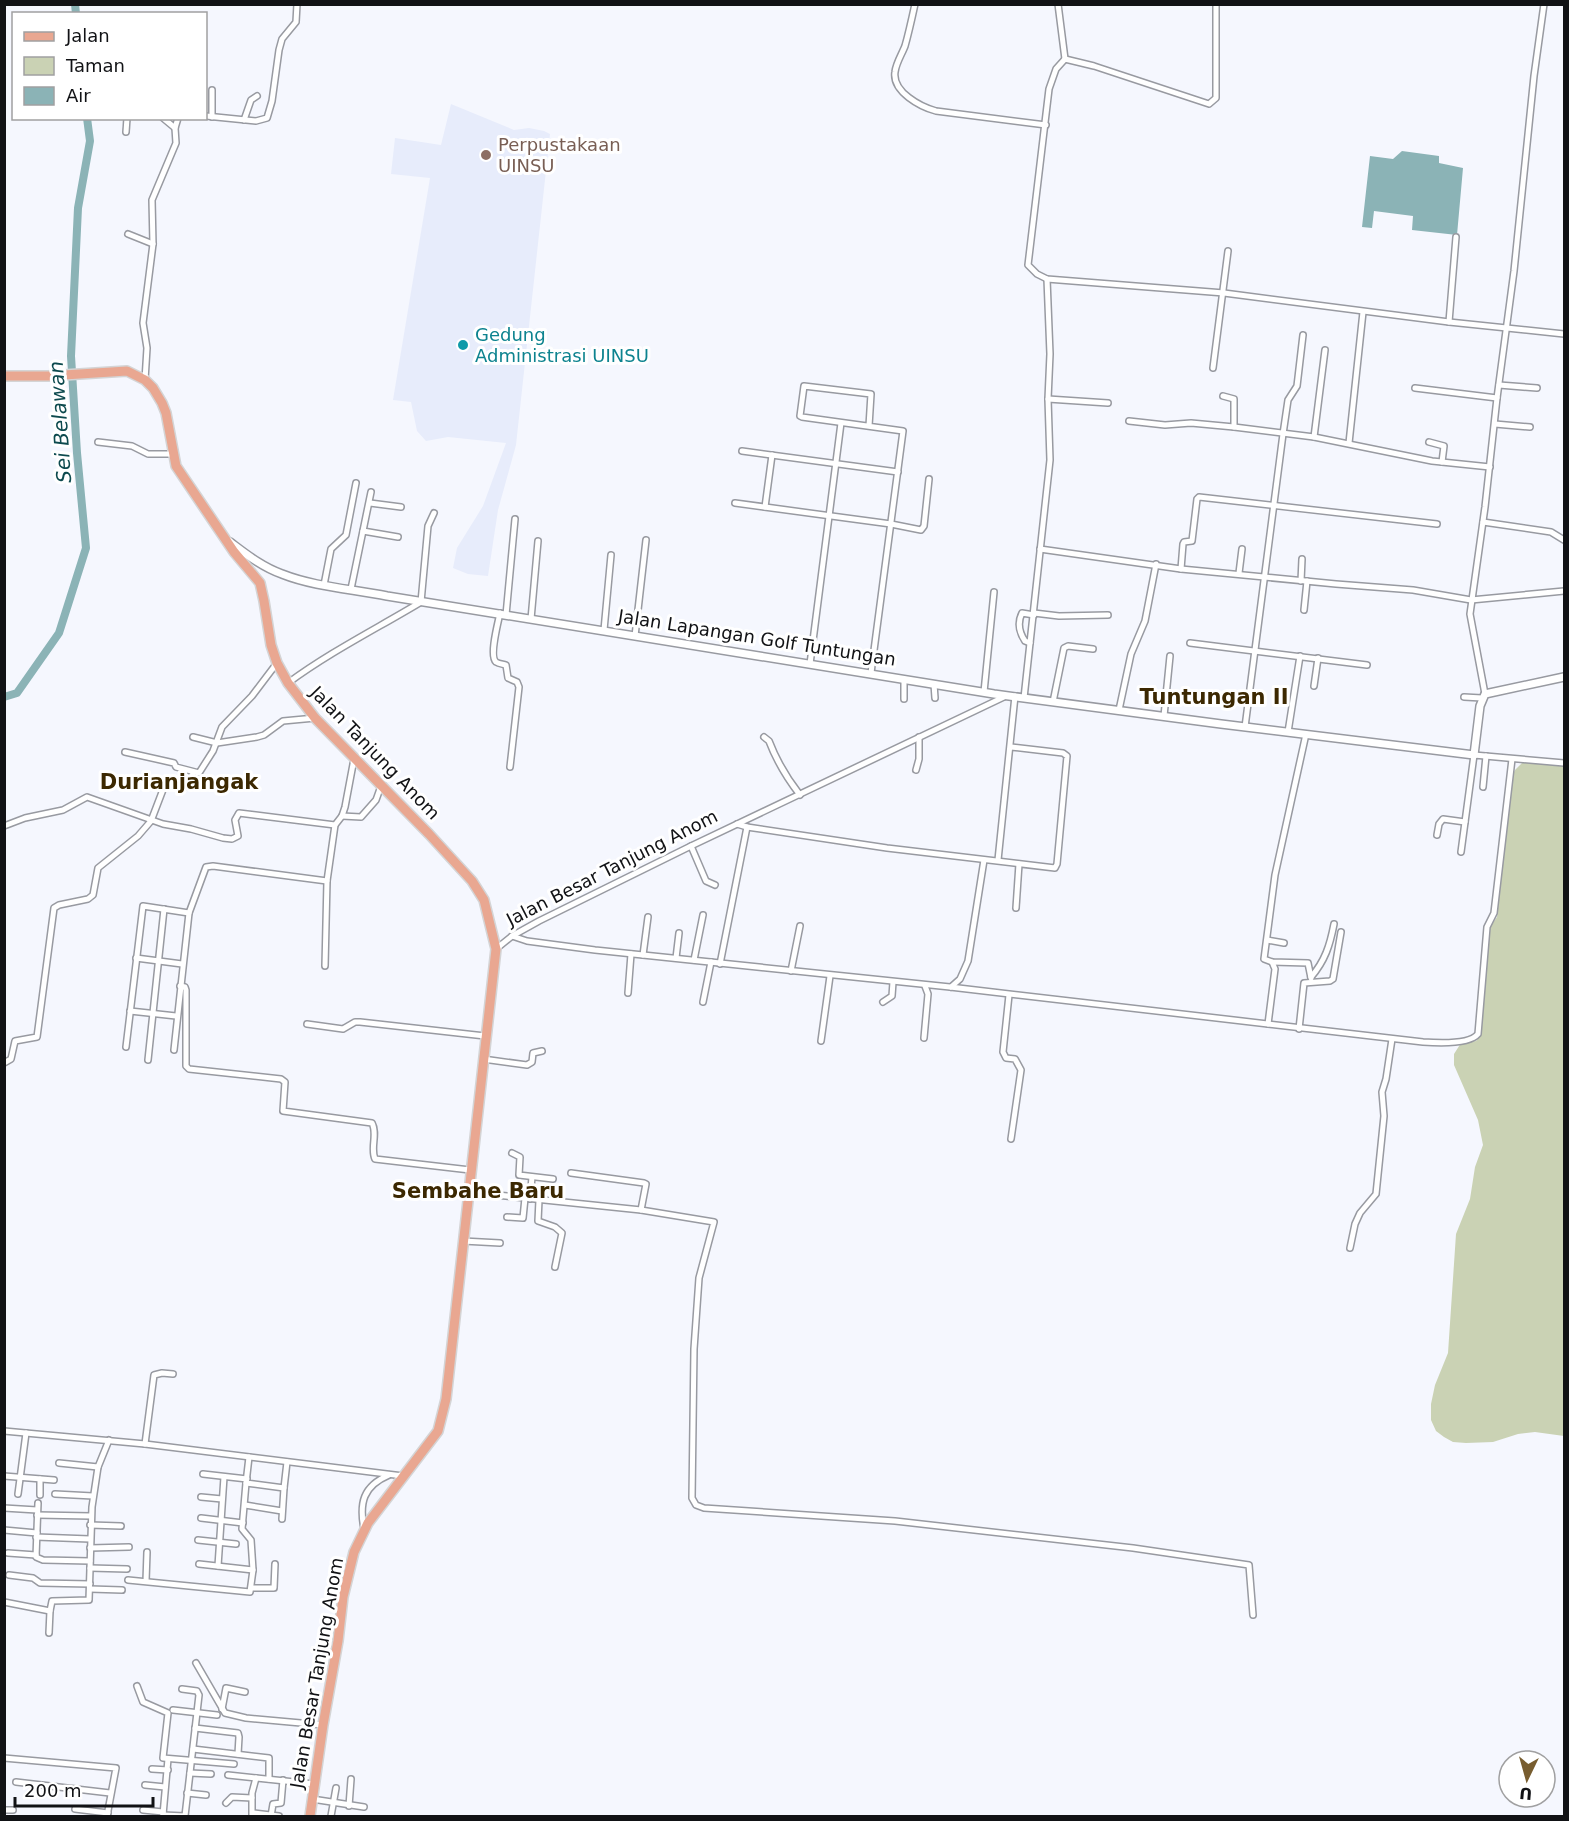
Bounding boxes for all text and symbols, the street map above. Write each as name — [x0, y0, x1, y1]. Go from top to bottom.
legend — [12, 12, 207, 120]
text: Jalan — [65, 25, 110, 46]
text: Taman — [65, 55, 125, 76]
text: Air — [66, 85, 91, 106]
place label: Perpustakaan UINSU — [498, 134, 621, 176]
marker: Perpustakaan UINSU — [479, 148, 493, 162]
place label: Gedung Administrasi UINSU — [475, 324, 649, 366]
marker: Gedung Administrasi UINSU — [456, 338, 470, 352]
water label: Sei Belawan — [44, 360, 76, 484]
street label: Jalan Lapangan Golf Tuntungan — [616, 605, 897, 670]
street label: Jalan Tanjung Anom — [306, 681, 444, 824]
district label: Tuntungan II — [1140, 685, 1288, 709]
district label: Durianjangak — [100, 770, 259, 794]
street label: Jalan Besar Tanjung Anom — [502, 805, 721, 931]
district label: Sembahe Baru — [392, 1179, 564, 1203]
street label: Jalan Besar Tanjung Anom — [286, 1556, 347, 1791]
north arrow — [1497, 1749, 1557, 1809]
scale bar — [15, 1770, 153, 1808]
text: 200 m — [24, 1780, 82, 1801]
text: U — [1518, 1783, 1533, 1803]

